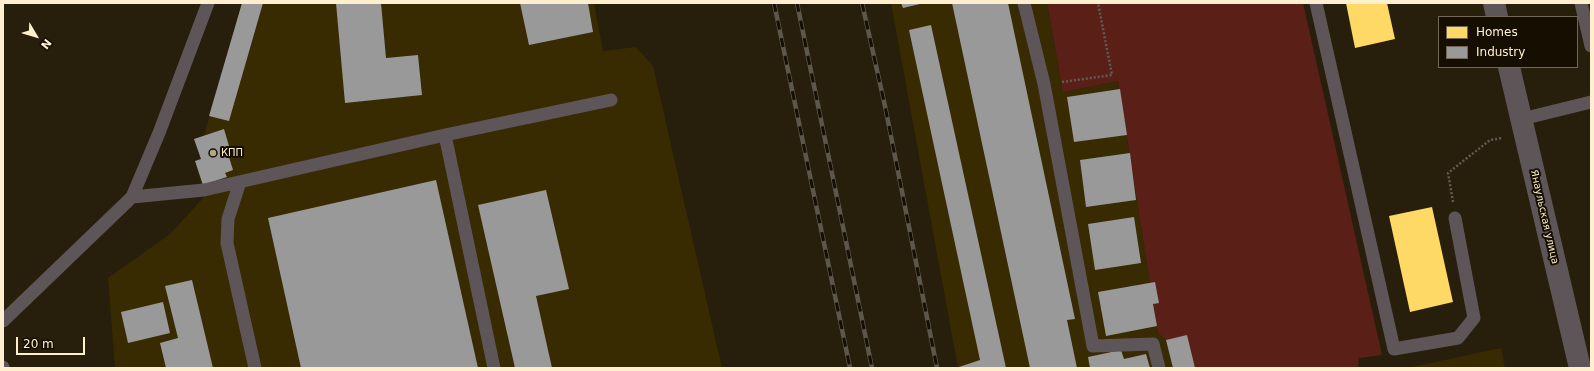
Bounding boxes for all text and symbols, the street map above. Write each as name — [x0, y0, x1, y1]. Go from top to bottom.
north arrow — [16, 16, 56, 56]
legend — [1438, 16, 1578, 68]
text: Homes — [1476, 25, 1518, 39]
text: N — [38, 36, 54, 51]
text: Industry — [1476, 45, 1525, 59]
place label: КПП — [221, 147, 243, 159]
marker: КПП — [208, 148, 218, 158]
street label: Янаульская улица — [1527, 169, 1561, 265]
scale bar — [18, 329, 87, 355]
text: 20 m — [23, 337, 54, 351]

